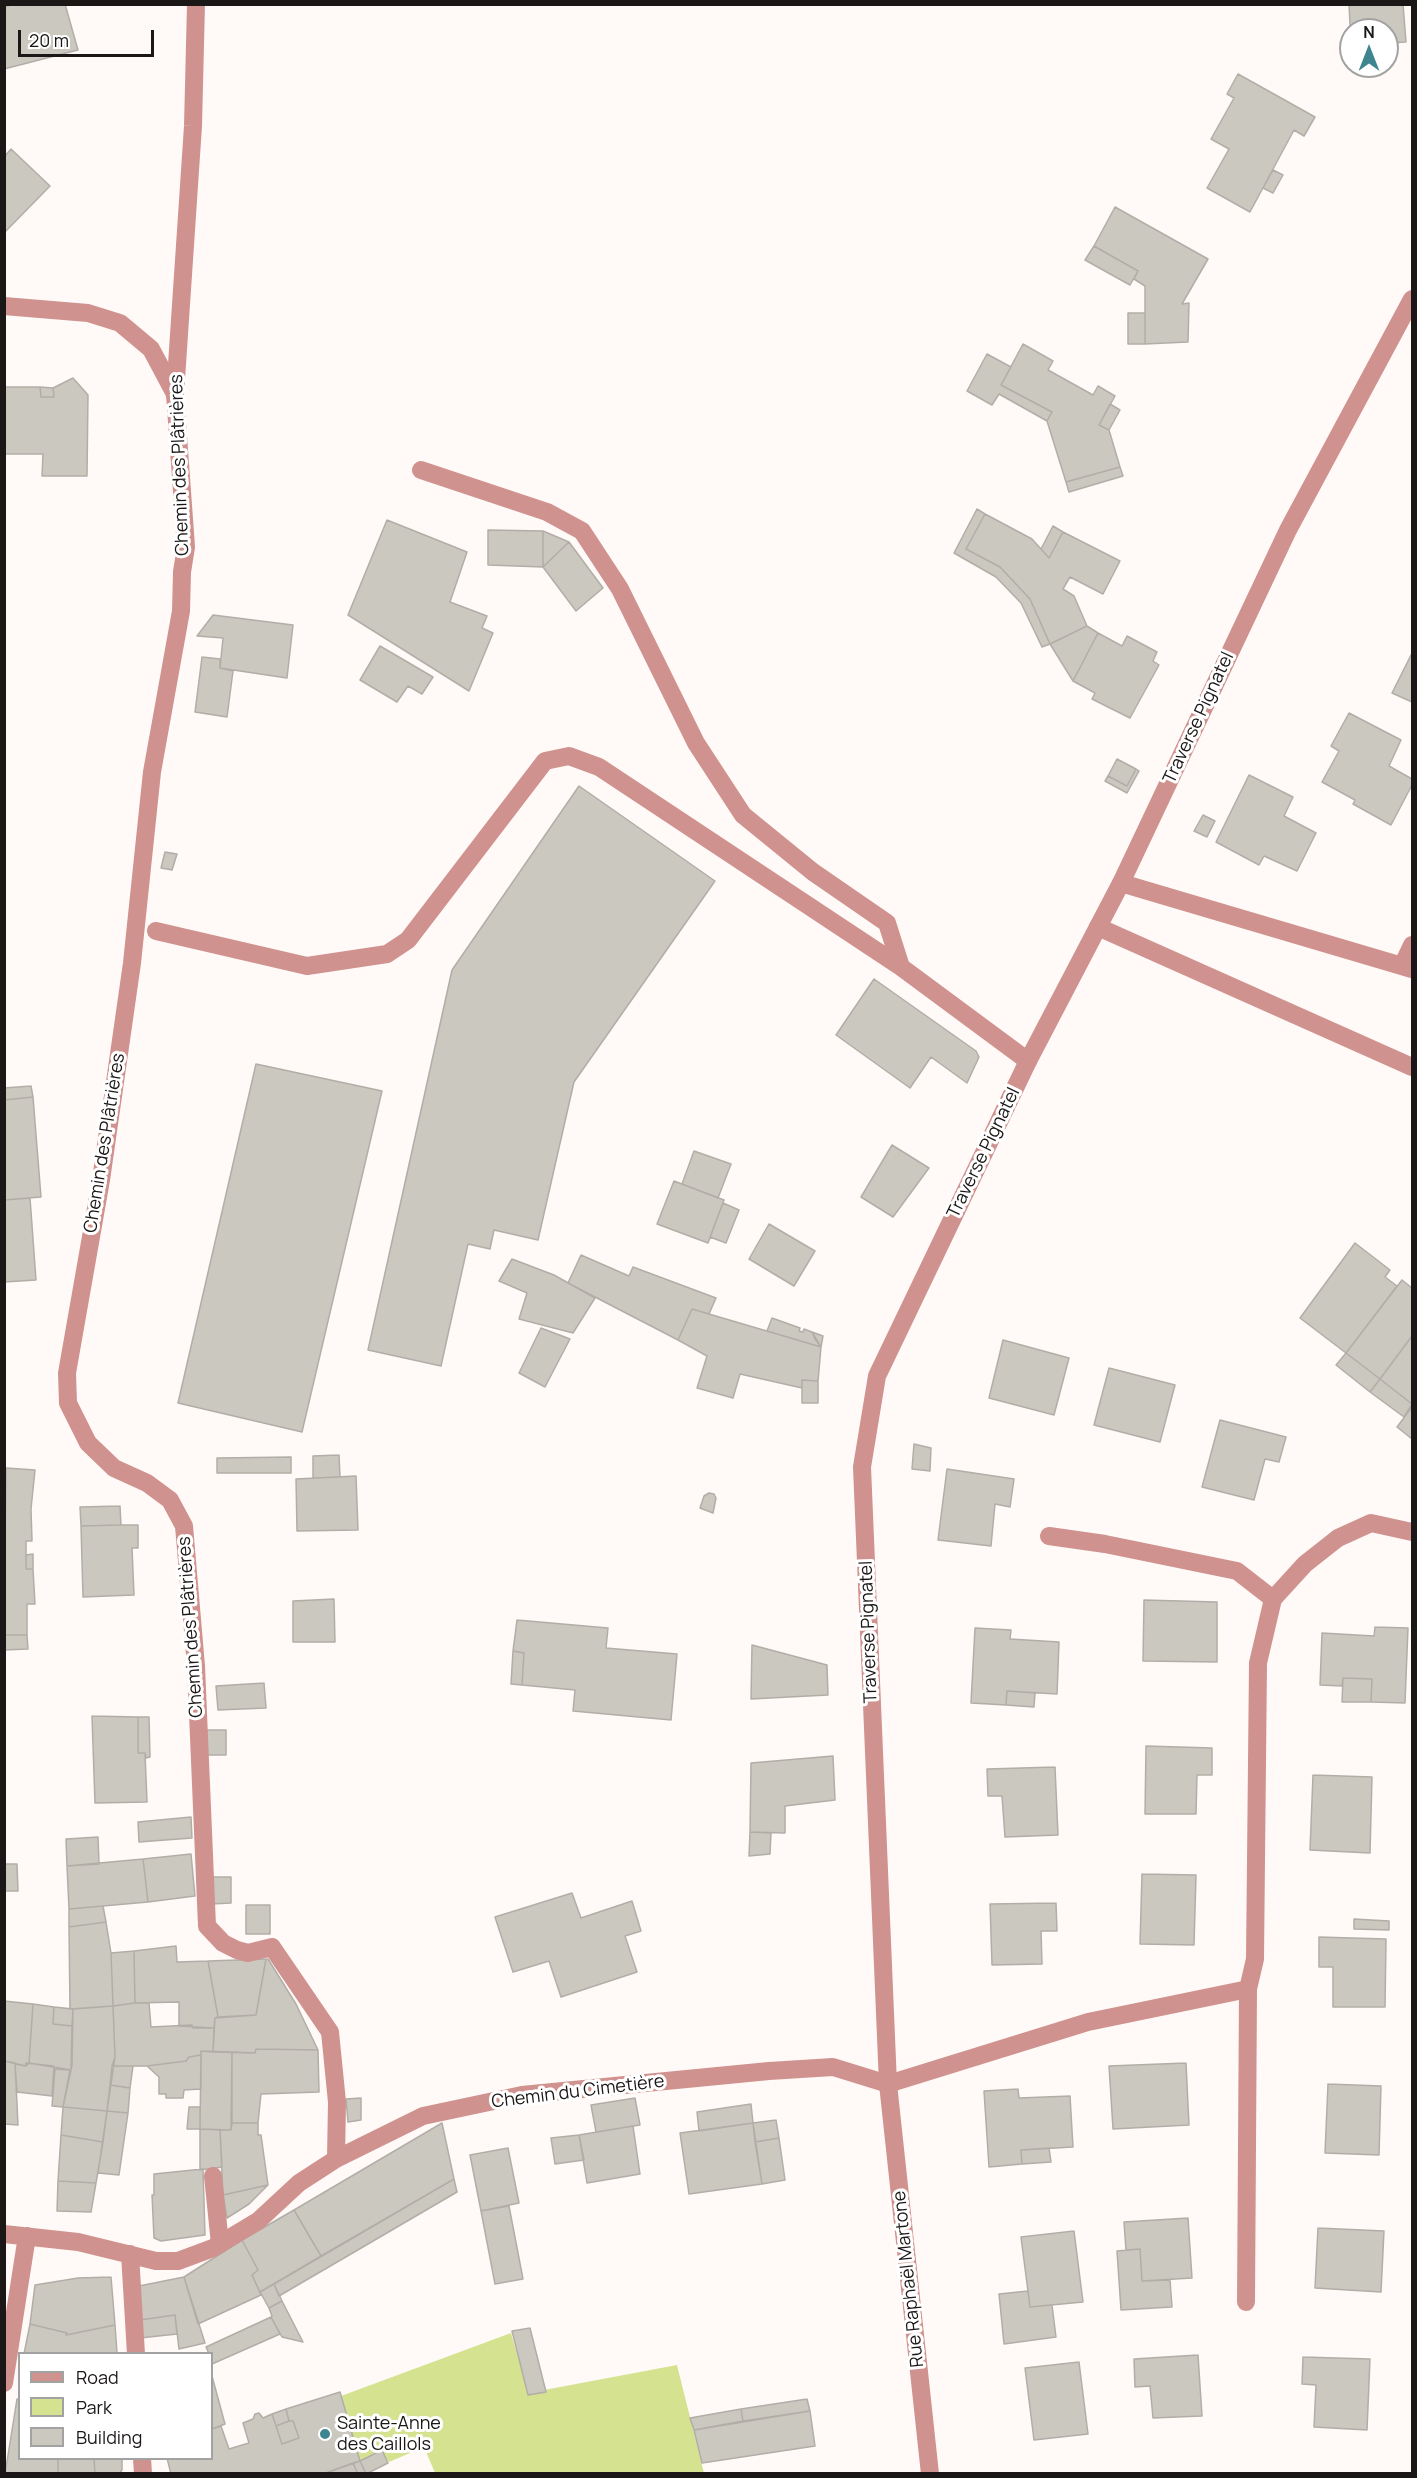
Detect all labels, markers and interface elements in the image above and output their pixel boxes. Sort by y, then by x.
scale bar [21,18,158,56]
north arrow [1339,18,1399,78]
text: N [1363,21,1375,43]
text: 20 m [29,28,69,52]
street label: Chemin des Plâtrières [166,374,194,556]
street label: Traverse Pignatel [1159,649,1239,787]
street label: Chemin des Plâtrières [80,1052,130,1234]
street label: Traverse Pignatel [943,1084,1025,1222]
street label: Chemin des Plâtrières [174,1536,208,1718]
street label: Traverse Pignatel [856,1560,882,1704]
street label: Chemin du Cimetière [490,2071,666,2113]
street label: Rue Raphaël Martone [889,2190,929,2368]
legend [18,2352,213,2460]
text: Road [76,2365,119,2389]
text: Park [76,2395,112,2419]
place label: Sainte-Anne des Caillols [337,2413,441,2456]
text: Building [76,2425,142,2449]
marker: Sainte-Anne des Caillols [318,2427,332,2441]

